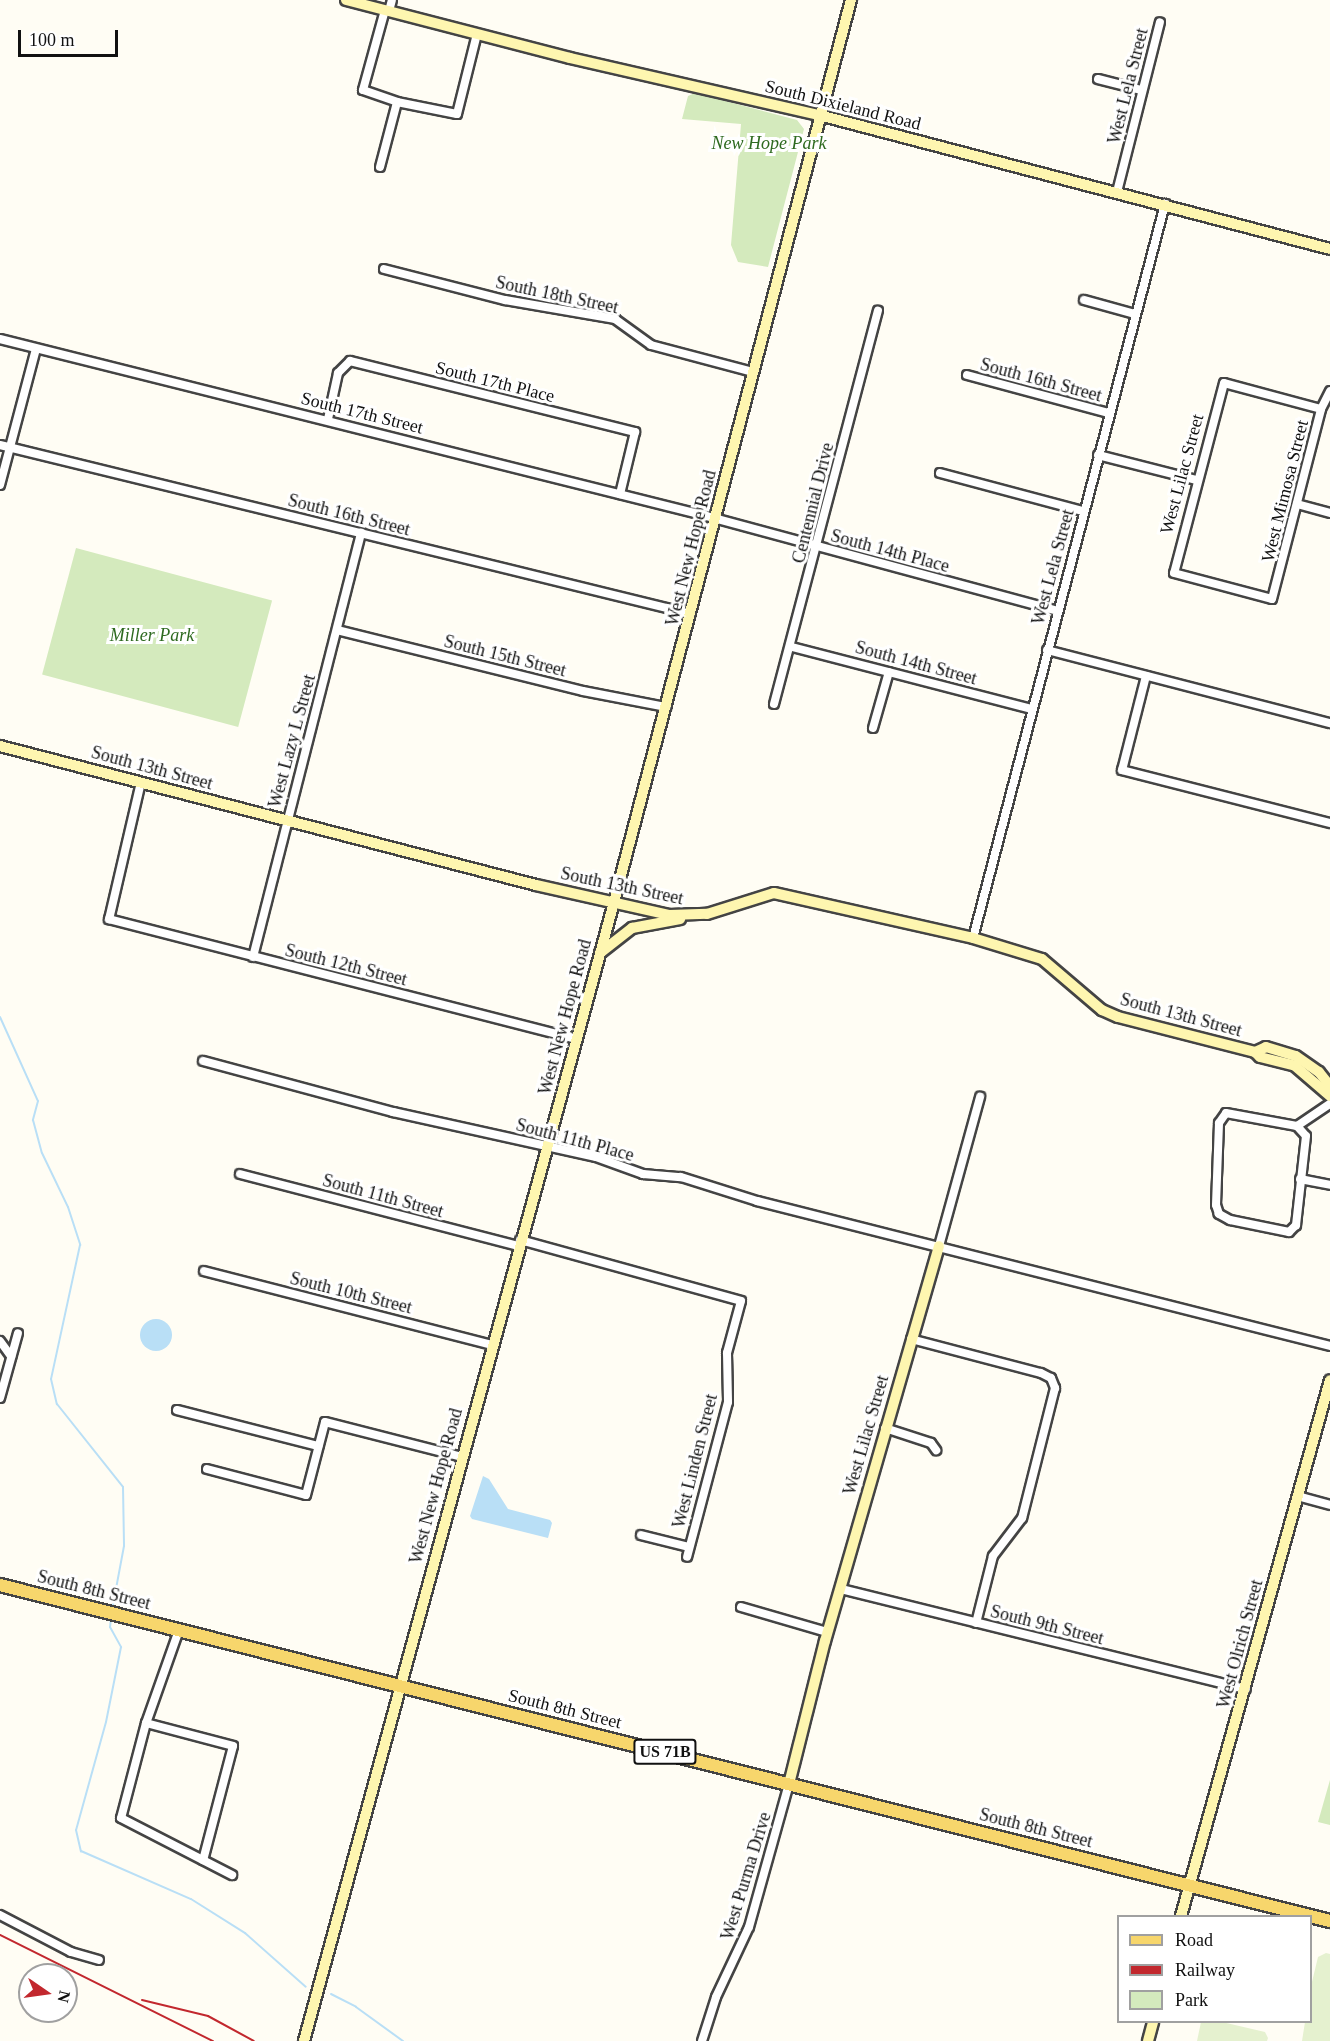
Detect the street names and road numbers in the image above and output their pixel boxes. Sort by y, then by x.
street label: West Lela Street [1103,26,1153,146]
street label: South Dixieland Road [763,75,923,135]
street label: South 18th Street [494,271,620,319]
street label: South 16th Street [978,353,1104,407]
street label: South 17th Place [433,357,557,407]
street label: South 17th Street [299,387,425,439]
street label: West Lilac Street [1156,412,1208,536]
street label: West Mimosa Street [1257,418,1313,564]
street label: Centennial Drive [788,440,838,566]
street label: West New Hope Road [661,468,721,628]
street label: South 16th Street [286,489,412,541]
street label: West Lela Street [1027,507,1079,627]
street label: South 14th Place [828,525,952,577]
street label: South 15th Street [442,630,568,682]
street label: South 14th Street [853,636,979,690]
street label: West Lazy L Street [264,672,320,810]
street label: South 13th Street [89,741,215,795]
street label: South 13th Street [559,862,685,910]
street label: West New Hope Road [534,937,596,1097]
street label: South 12th Street [283,939,409,991]
street label: South 13th Street [1118,988,1244,1042]
street label: South 11th Place [514,1114,636,1166]
street label: South 11th Street [320,1169,446,1223]
street label: South 10th Street [288,1267,414,1319]
street label: West Lilac Street [839,1373,893,1497]
street label: West Linden Street [668,1392,722,1530]
street label: West New Hope Road [405,1406,467,1566]
street label: South 8th Street [35,1565,153,1615]
street label: West Olrich Street [1212,1577,1268,1711]
street label: South 9th Street [988,1600,1106,1650]
street label: South 8th Street [506,1684,624,1734]
road number: US 71B [632,1739,698,1765]
street label: South 8th Street [977,1803,1095,1853]
street label: West Purma Drive [716,1809,776,1943]

